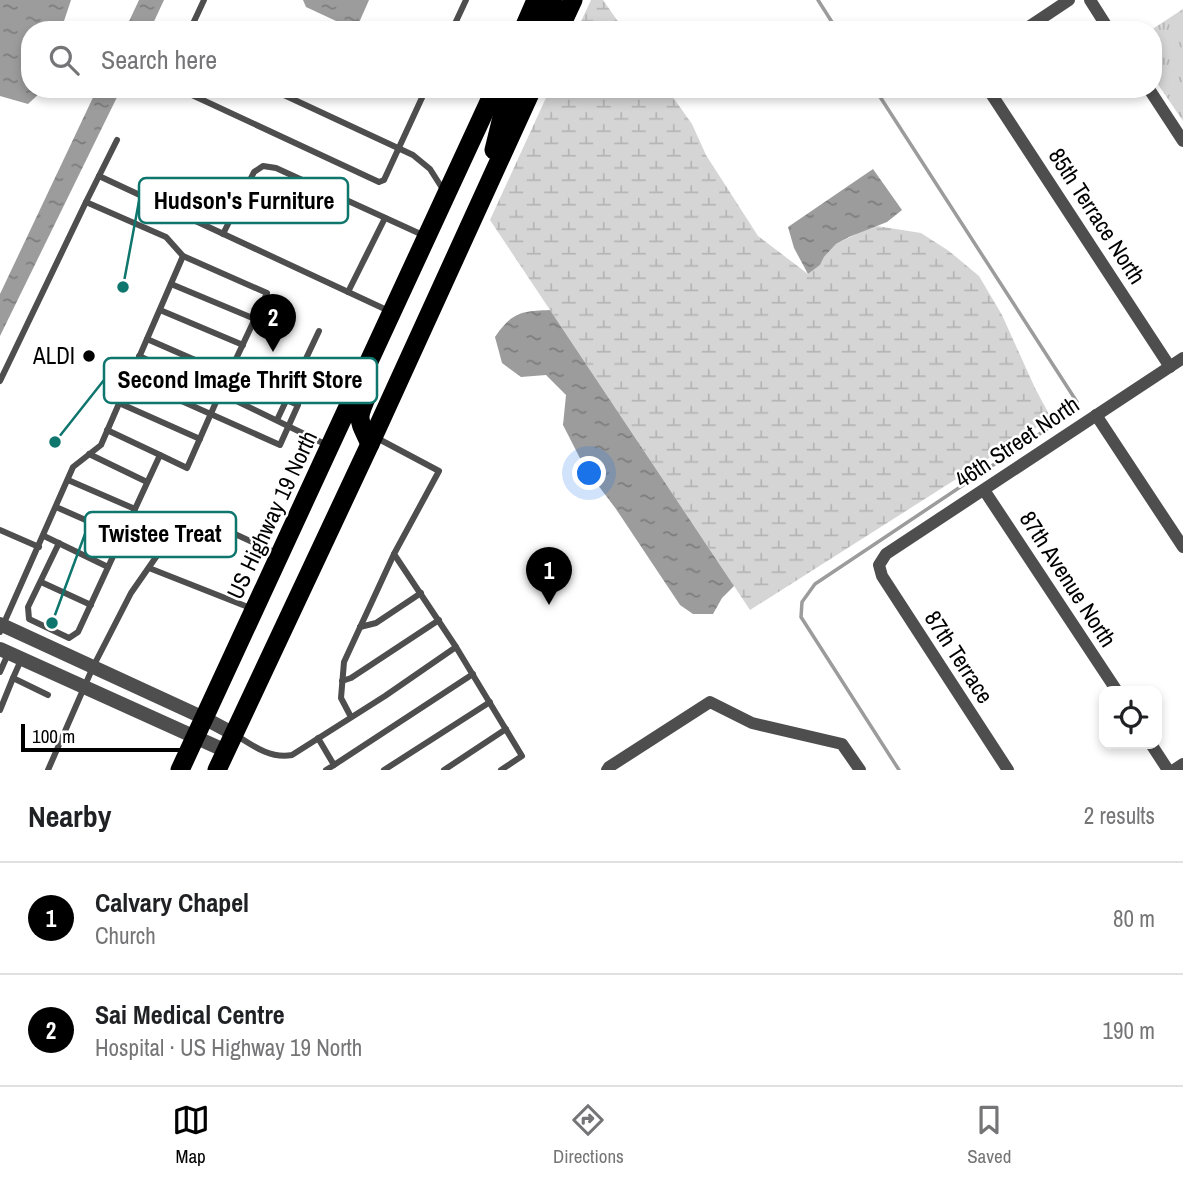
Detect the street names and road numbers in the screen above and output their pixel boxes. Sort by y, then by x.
street label: 85th Terrace North [1042,142,1153,290]
street label: 46th Street North [949,389,1085,495]
street label: US Highway 19 North [219,426,324,604]
street label: 87th Avenue North [1013,505,1124,653]
street label: 87th Terrace [918,604,1001,709]

